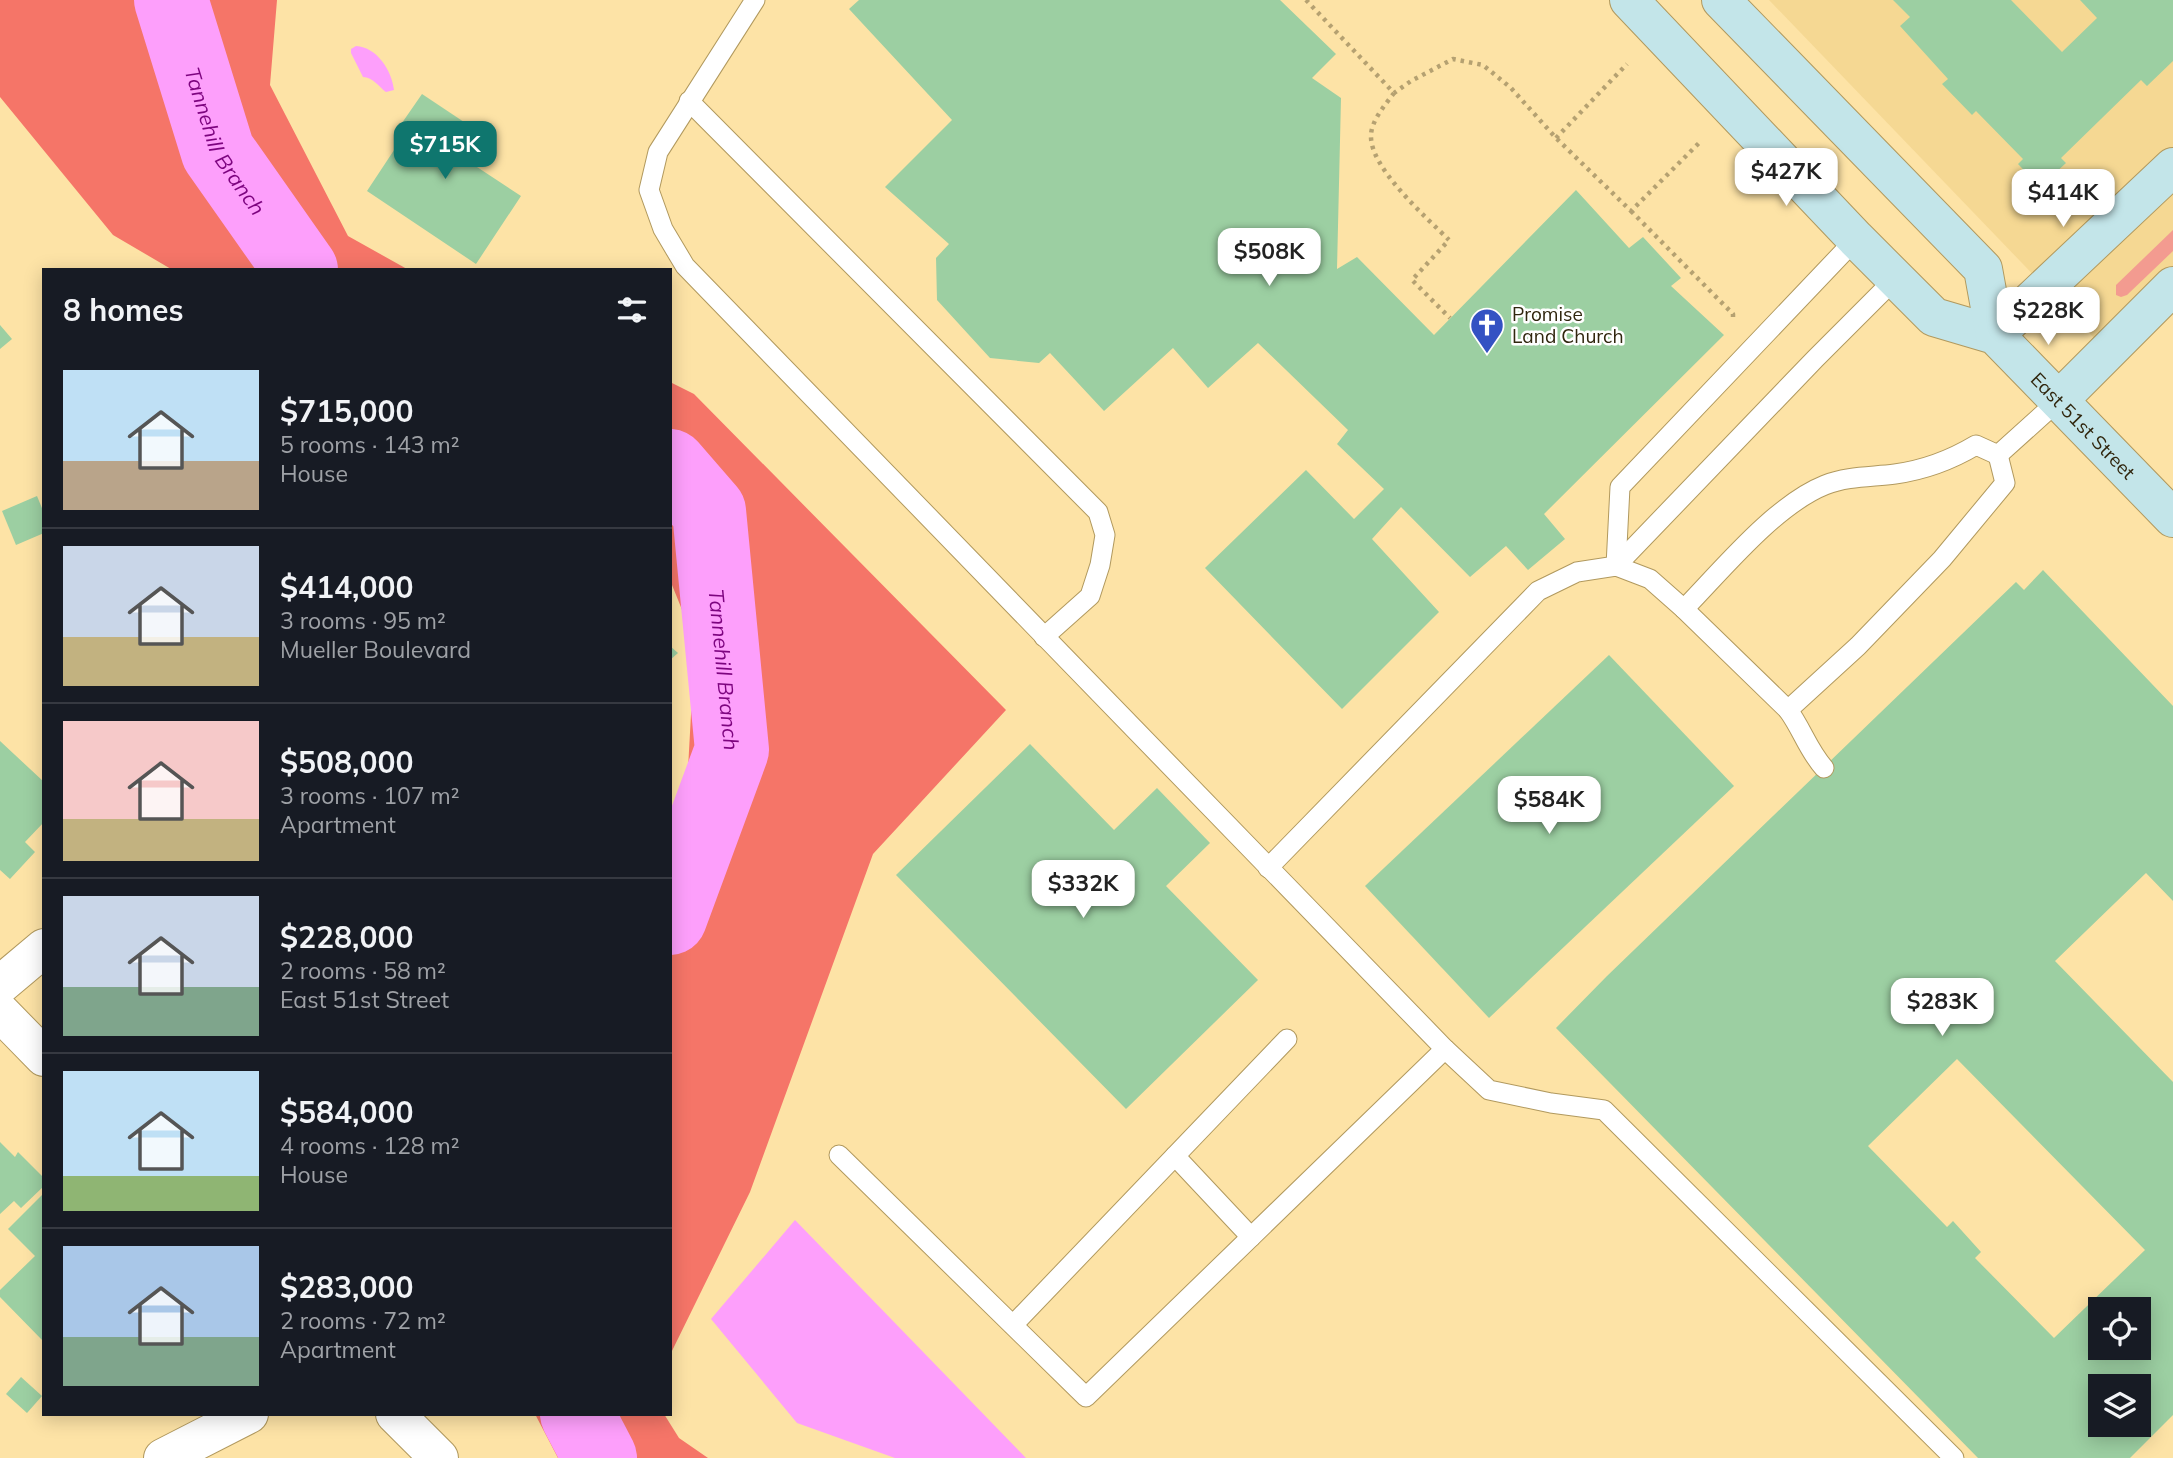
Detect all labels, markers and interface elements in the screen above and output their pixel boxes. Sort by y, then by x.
water label: Tannehill Branch [180,64,271,220]
pin: $715K [396,122,494,181]
text: $715K [410,129,480,158]
pin: $427K [1737,148,1835,208]
text: $427K [1751,156,1821,185]
pin: $414K [2014,170,2112,229]
text: $414K [2028,177,2098,206]
pin: $508K [1220,229,1318,288]
text: $508K [1234,236,1304,265]
pin: $228K [1999,288,2097,347]
text: 8 homes [63,291,184,329]
icon: filters [613,291,651,329]
text: $228K [2013,295,2083,324]
place label: Promise Land Church [1512,302,1624,348]
church icon: Promise Land Church [1468,306,1506,355]
street label: East 51st Street [2026,367,2141,484]
text: $715,000 [280,392,413,430]
icon: home [119,398,203,482]
text: 5 rooms · 143 m² [280,430,460,459]
text: House [280,459,348,488]
text: $414,000 [280,568,413,606]
icon: home [119,574,203,658]
water label: Tannehill Branch [704,588,745,752]
text: 3 rooms · 95 m² [280,606,446,635]
text: Mueller Boulevard [280,635,471,664]
text: $508,000 [280,743,413,781]
icon: home [119,749,203,833]
pin: $584K [1500,776,1598,836]
text: 3 rooms · 107 m² [280,781,460,810]
text: $584K [1514,784,1584,813]
text: Apartment [280,810,396,839]
pin: $332K [1034,860,1132,920]
text: $332K [1048,868,1118,897]
text: $228,000 [280,918,413,956]
icon: home [119,924,203,1008]
text: 2 rooms · 58 m² [280,956,446,985]
pin: $283K [1893,978,1991,1038]
text: East 51st Street [280,985,449,1014]
text: $283K [1907,986,1977,1015]
text: $584,000 [280,1093,413,1131]
icon: home [119,1099,203,1183]
text: 4 rooms · 128 m² [280,1131,460,1160]
text: House [280,1160,348,1189]
text: $283,000 [280,1268,413,1306]
icon: home [119,1274,203,1358]
map controls [2088,1297,2151,1437]
button: locate [2088,1297,2151,1360]
text: 2 rooms · 72 m² [280,1306,446,1335]
text: Apartment [280,1335,396,1364]
button: layers [2088,1374,2151,1437]

